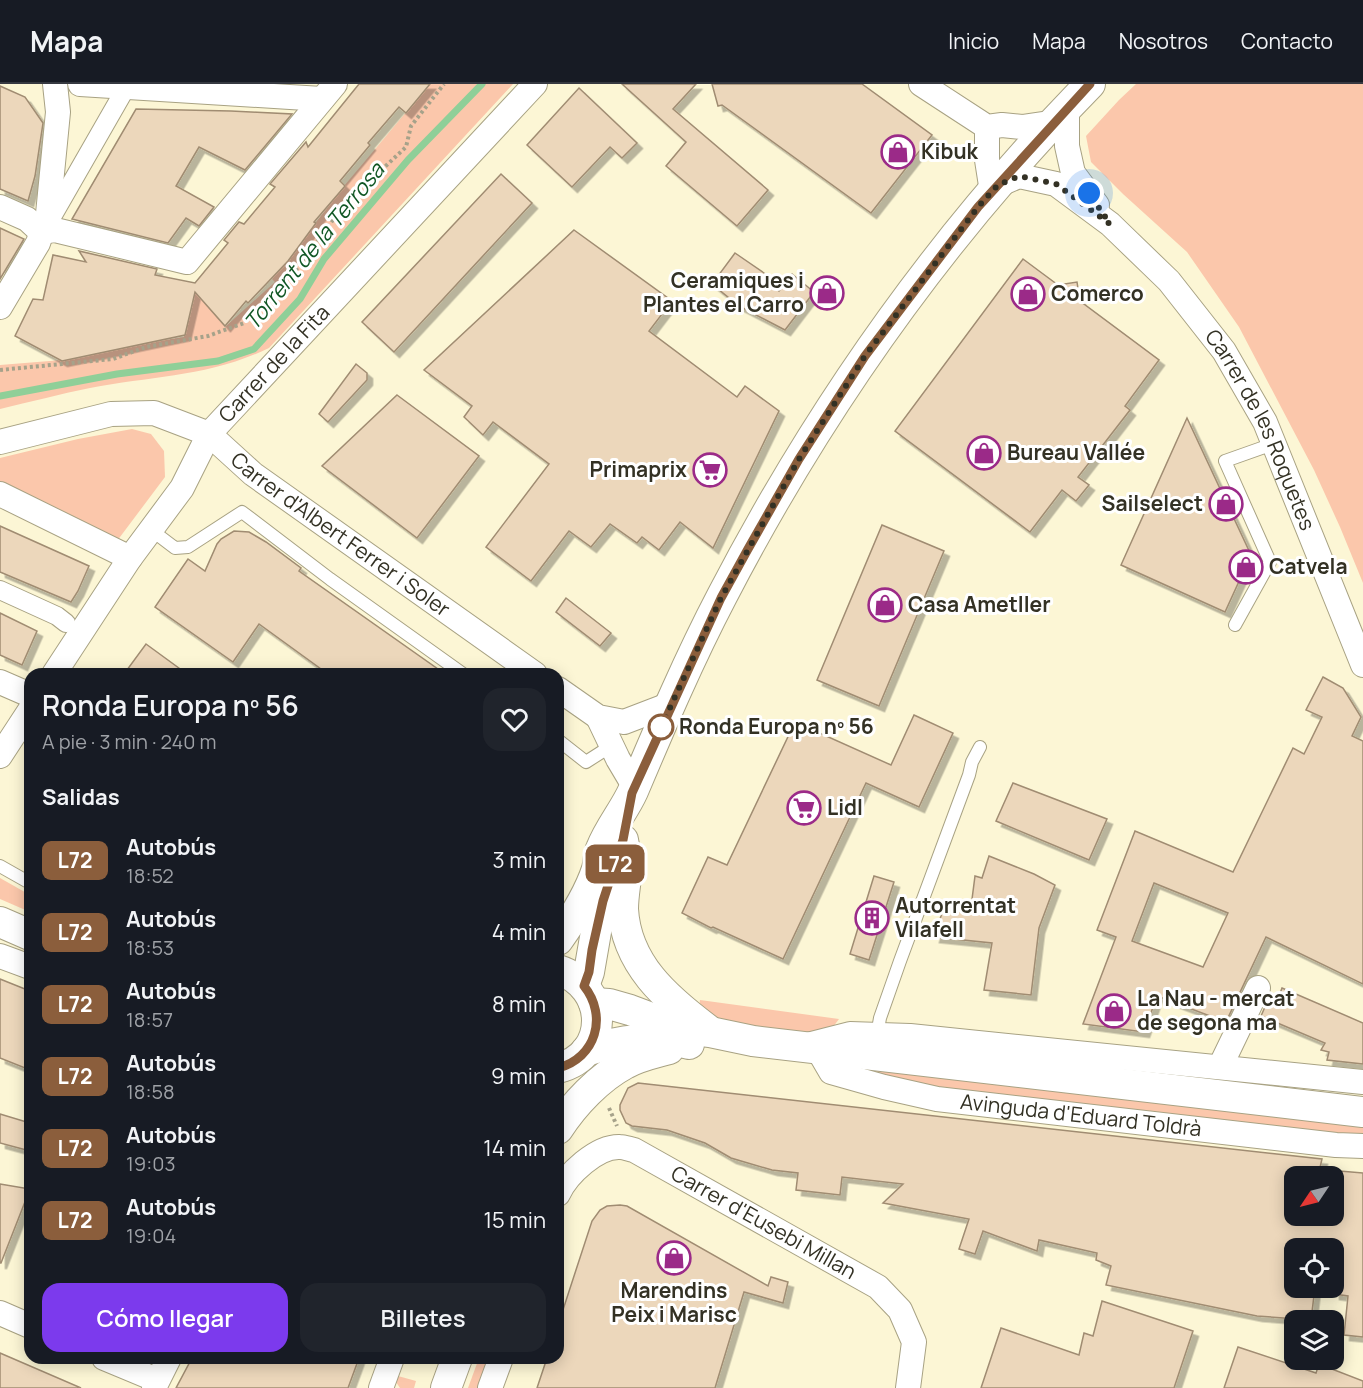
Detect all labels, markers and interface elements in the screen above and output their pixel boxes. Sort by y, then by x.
text: Mapa [30,22,103,60]
text: Inicio [948,27,999,55]
text: Mapa [1032,27,1086,55]
text: Nosotros [1119,27,1208,55]
text: Contacto [1241,27,1333,55]
shop icon: Kibuk [880,134,916,170]
place label: Kibuk [921,137,979,165]
water label: Torrent de la Terrosa [237,155,392,336]
your location [1074,178,1104,208]
place label: Ceramiques i Plantes el Carro [643,266,804,318]
shop icon: Ceramiques i Plantes el Carro [809,275,845,311]
shop icon: Comerco [1010,276,1046,312]
place label: Comerco [1051,279,1144,307]
street label: Carrer de la Fita [212,298,335,428]
street label: Carrer de les Roquetes [1199,323,1322,534]
shop icon: Bureau Vallée [966,435,1002,471]
place label: Bureau Vallée [1007,438,1145,466]
street label: Carrer d'Albert Ferrer i Soler [225,445,456,623]
supermarket icon: Primaprix [692,452,728,488]
place label: Primaprix [590,455,687,483]
shop icon: Sailselect [1208,486,1244,522]
place label: Sailselect [1102,489,1203,517]
shop icon: Catvela [1228,549,1264,585]
place label: Catvela [1269,552,1348,580]
shop icon: Casa Ametller [867,587,903,623]
place label: Casa Ametller [908,590,1051,618]
text: Ronda Europa nº 56 [42,686,299,724]
button: heart [483,688,546,751]
place label: Ronda Europa nº 56 [679,712,874,740]
marker: Ronda Europa nº 56 [648,714,674,740]
text: A pie · 3 min · 240 m [42,728,216,755]
text: Salidas [42,782,120,812]
supermarket icon: Lidl [786,790,822,826]
place label: Lidl [827,793,863,821]
text: Autobús [126,832,216,862]
line badge: L72 [580,844,650,884]
text: 3 min [493,845,546,875]
text: L72 [58,846,92,874]
text: L72 [598,850,632,878]
text: 18:52 [126,862,174,889]
place label: Autorrentat Vilafell [895,891,1016,943]
building icon: Autorrentat Vilafell [854,900,890,936]
text: Autobús [126,904,216,934]
text: 4 min [492,917,546,947]
text: L72 [58,918,92,946]
text: 18:53 [126,934,174,961]
text: Autobús [126,976,216,1006]
place label: La Nau - mercat de segona ma [1137,984,1295,1036]
text: 8 min [492,989,546,1019]
text: L72 [58,990,92,1018]
shop icon: La Nau - mercat de segona ma [1096,993,1132,1029]
text: 18:57 [126,1006,173,1033]
text: Autobús [126,1048,216,1078]
text: 9 min [491,1061,546,1091]
text: L72 [58,1062,92,1090]
text: 18:58 [126,1078,175,1105]
street label: Avinguda d'Eduard Toldrà [959,1087,1203,1142]
text: Autobús [126,1120,216,1150]
text: 14 min [483,1133,546,1163]
text: L72 [58,1134,92,1162]
text: 19:03 [126,1150,175,1177]
street label: Carrer d'Eusebi Millan [666,1159,862,1285]
north arrow [1284,1166,1344,1226]
map controls [1284,1166,1344,1370]
text: Autobús [126,1192,216,1222]
text: 15 min [483,1205,546,1235]
text: L72 [58,1206,92,1234]
text: 19:04 [126,1222,176,1249]
button: locate [1284,1238,1344,1298]
shop icon: Marendins Peix i Marisc [656,1240,692,1276]
place label: Marendins Peix i Marisc [611,1276,737,1328]
button: Cómo llegar [42,1283,288,1352]
button: Billetes [300,1283,546,1352]
button: layers [1284,1310,1344,1370]

